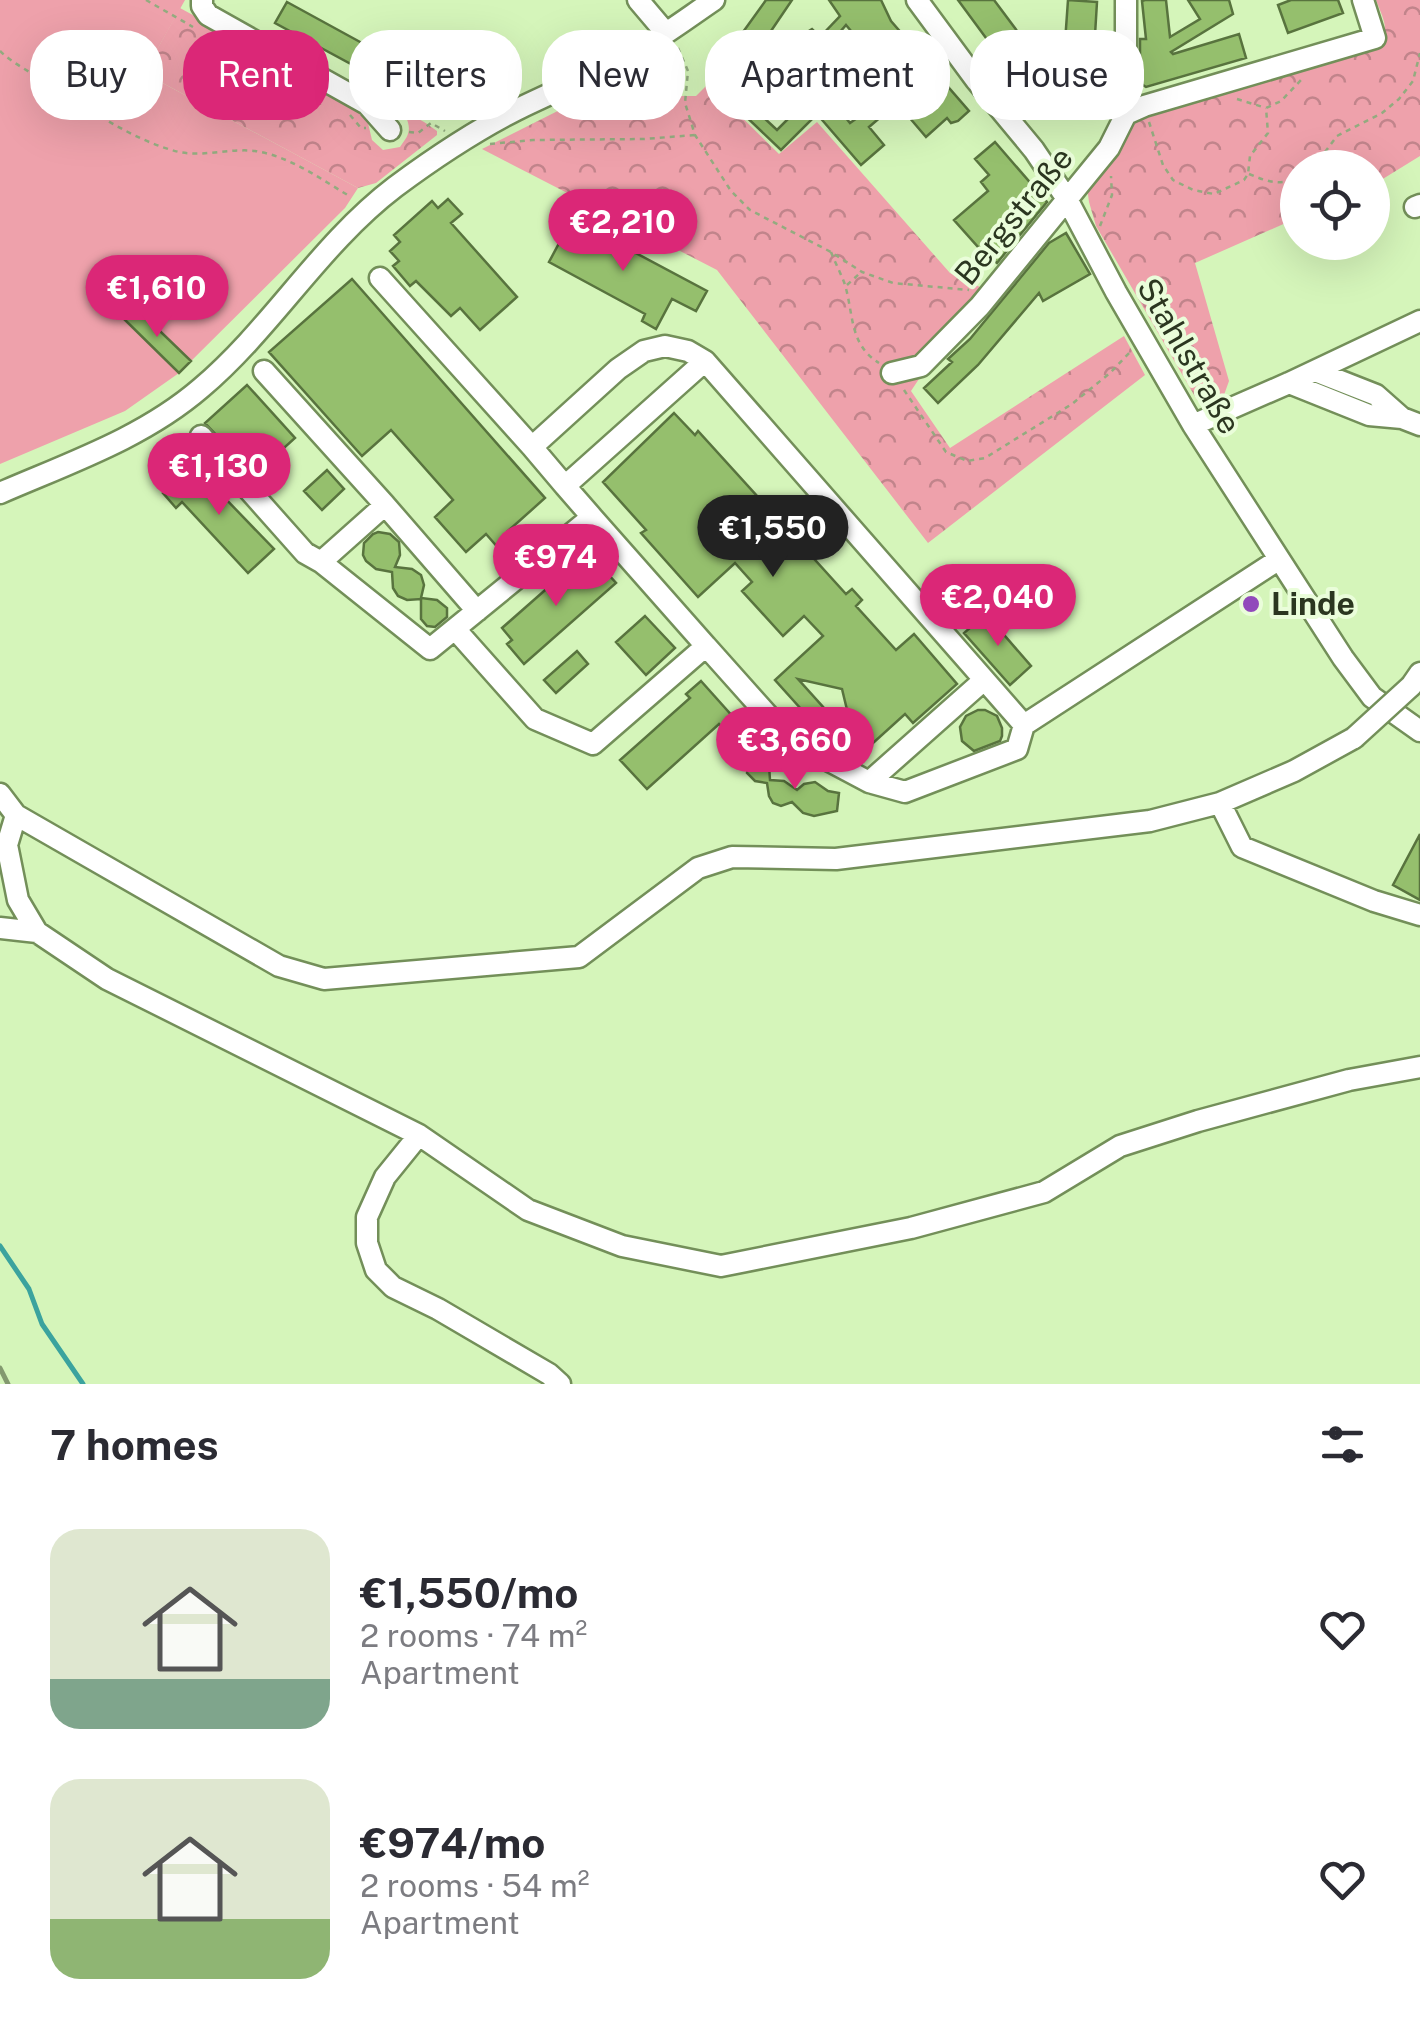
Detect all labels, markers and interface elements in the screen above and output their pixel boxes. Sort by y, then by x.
chip: Buy [30,30,163,120]
chip: Rent [183,30,329,120]
chip: Filters [349,30,522,120]
chip: New [542,30,685,120]
chip: Apartment [705,30,950,120]
chip: House [970,30,1144,120]
street label: Bergstraße [947,140,1080,292]
map controls [1280,150,1390,260]
button: locate [1280,150,1390,260]
pin: €2,210 [542,189,704,274]
text: €2,210 [570,203,676,240]
pin: €1,610 [76,255,238,340]
text: €1,610 [108,269,206,306]
street label: Stahlstraße [1130,271,1249,440]
pin: €1,130 [138,433,300,518]
text: €1,130 [170,447,268,484]
pin: €1,550 [692,495,854,580]
text: €1,550 [719,509,827,546]
pin: €974 [497,524,615,609]
text: €974 [515,538,597,575]
pin: €2,040 [917,564,1079,649]
text: €2,040 [942,578,1054,615]
place label: Linde [1271,585,1355,622]
marker: Linde [1240,593,1262,615]
pin: €3,660 [714,707,876,792]
text: €3,660 [738,721,852,758]
icon: filters [1315,1417,1370,1472]
text: 7 homes [50,1420,219,1469]
text: €1,550/mo [360,1568,579,1617]
icon: home [130,1569,250,1689]
icon: heart [1315,1602,1370,1657]
text: 2 rooms · 74 m² [360,1617,587,1654]
text: Apartment [360,1654,520,1691]
text: €974/mo [360,1818,545,1867]
icon: home [130,1819,250,1939]
icon: heart [1315,1852,1370,1907]
text: 2 rooms · 54 m² [360,1867,589,1904]
text: Apartment [360,1904,520,1941]

